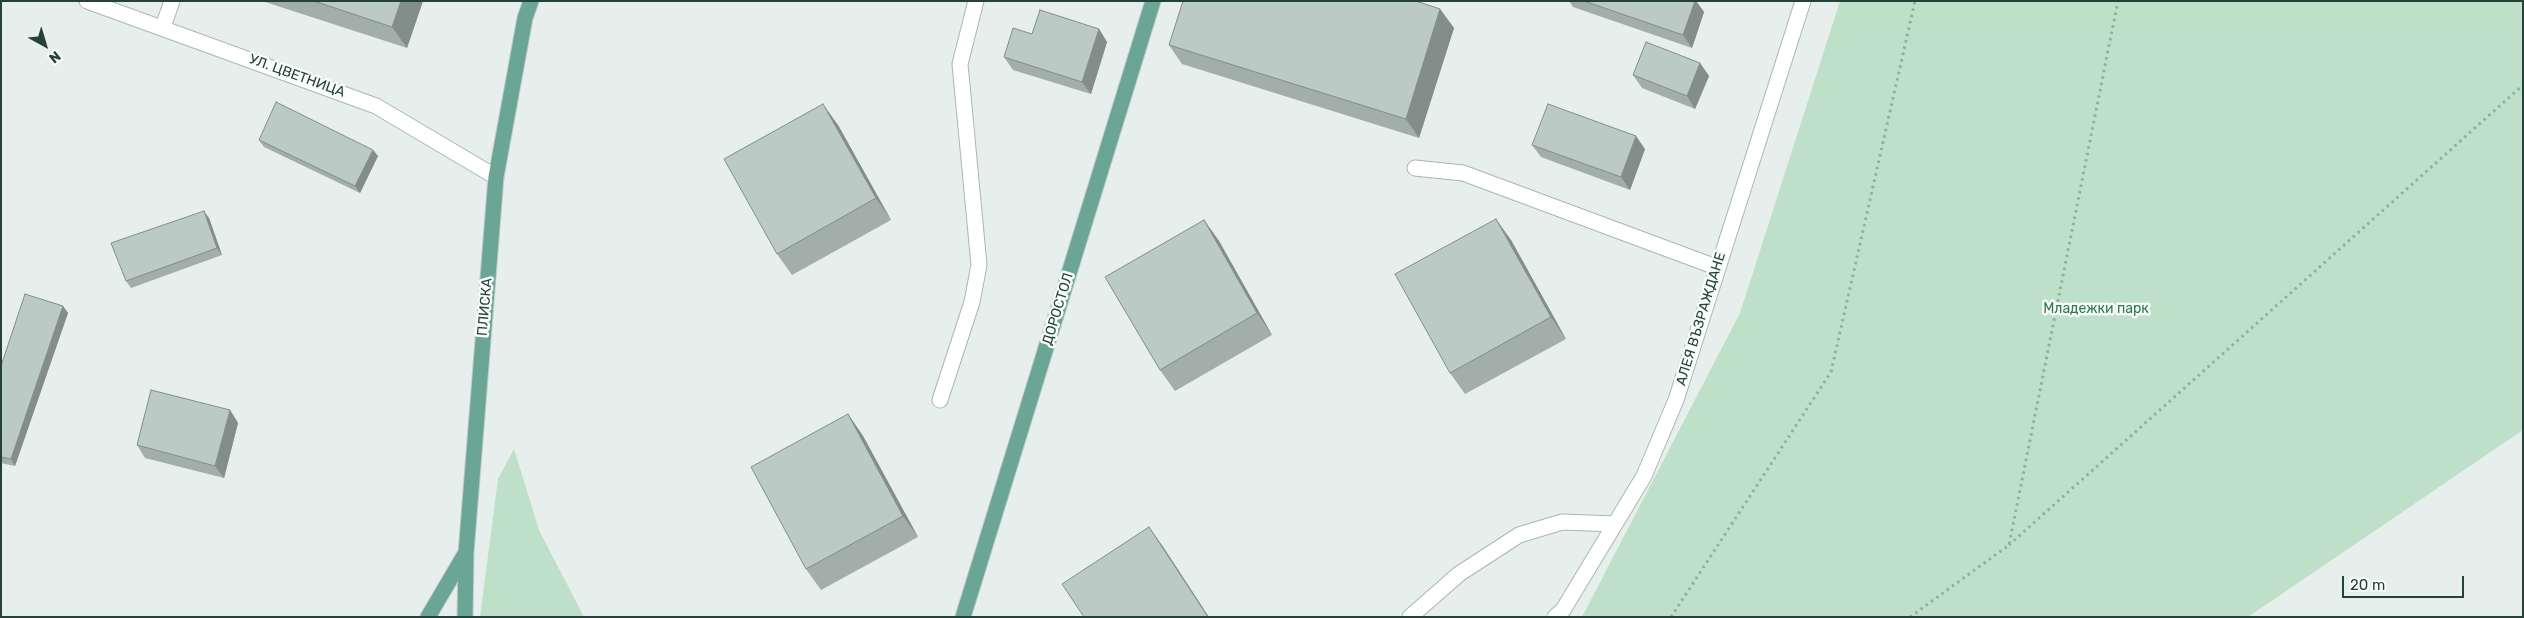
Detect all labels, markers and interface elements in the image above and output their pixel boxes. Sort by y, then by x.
north arrow [20,20,70,70]
text: N [45,47,64,67]
street label: УЛ. ЦВЕТНИЦА [247,51,347,101]
street label: АЛЕЯ ВЪЗРАЖДАНЕ [1673,250,1729,388]
street label: ДОРОСТОЛ [1039,271,1077,347]
street label: ПЛИСКА [474,277,496,337]
park label: Младежки парк [2043,301,2149,317]
scale bar [2344,566,2466,598]
text: 20 m [2350,576,2385,594]

